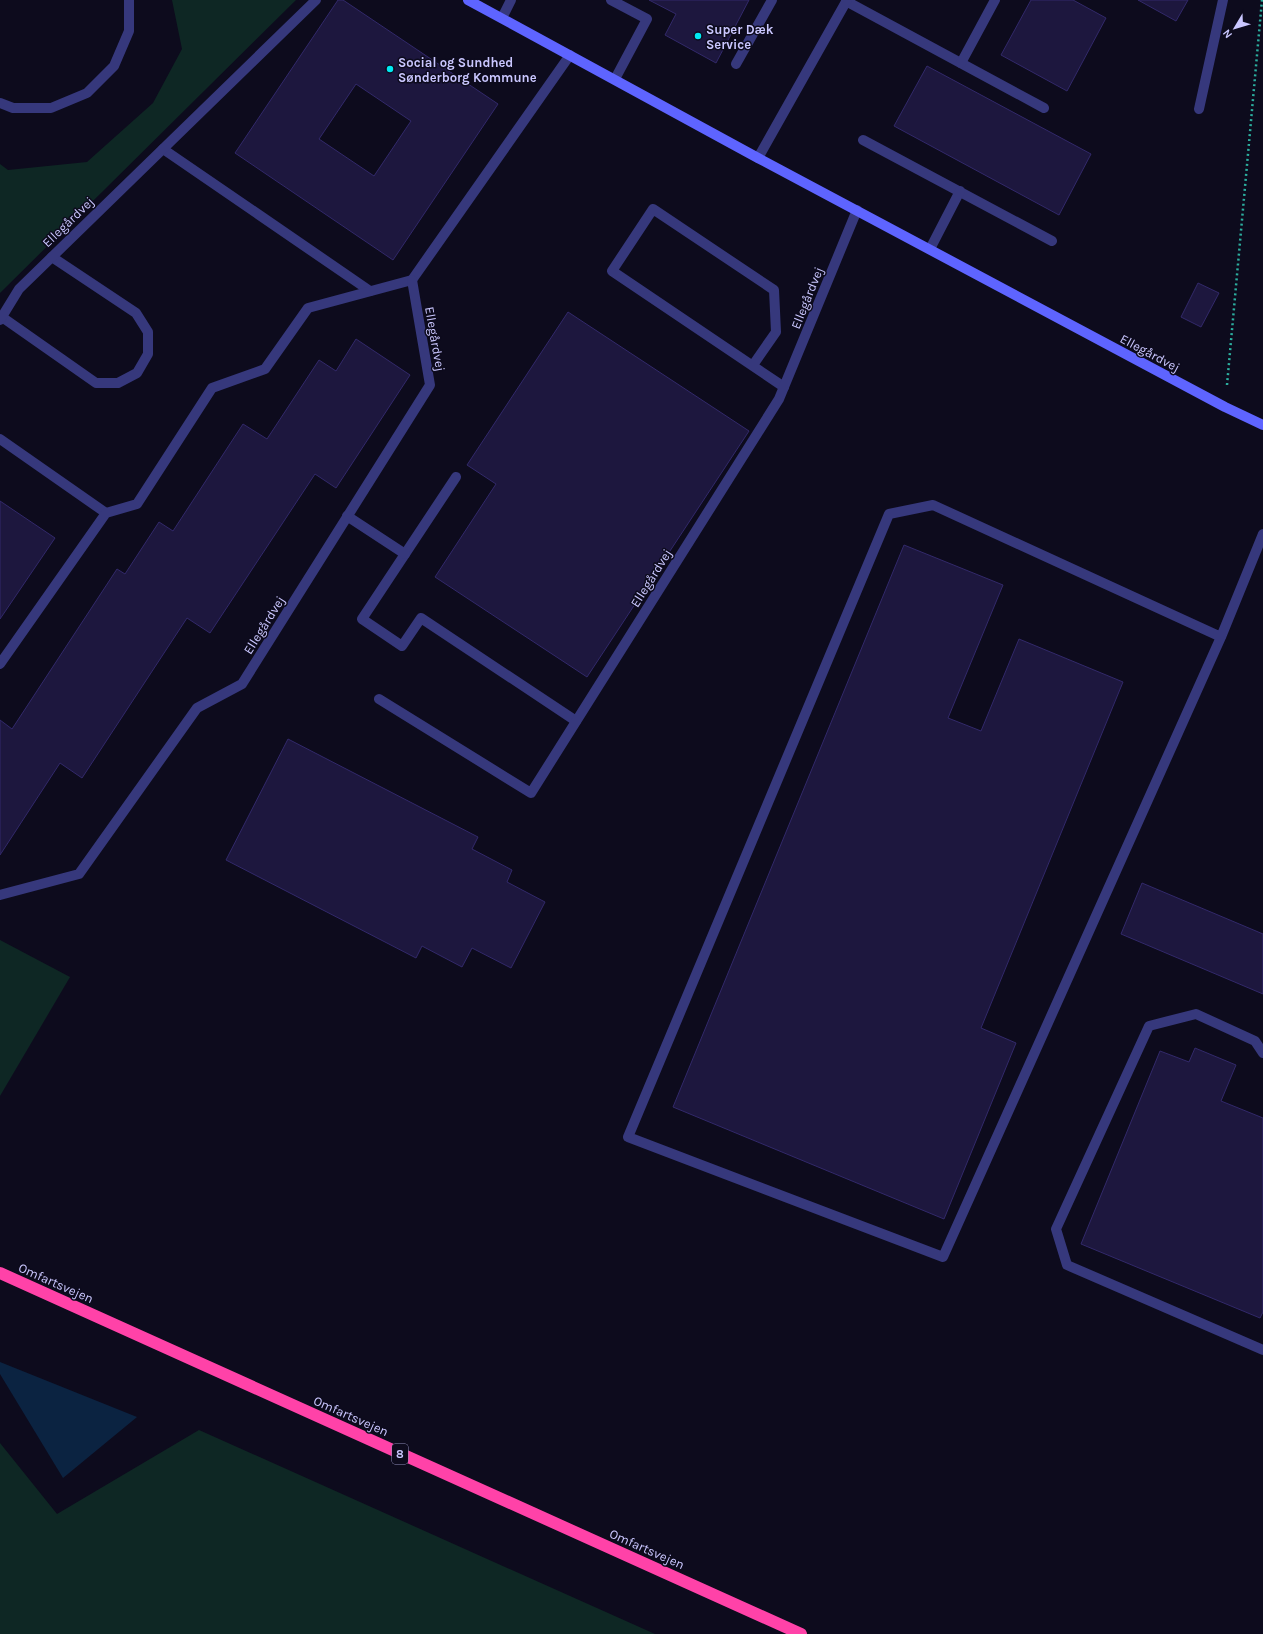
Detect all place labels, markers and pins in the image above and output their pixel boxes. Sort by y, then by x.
place label: Super Dæk Service [706,22,774,52]
marker: Super Dæk Service [693,31,703,41]
place label: Social og Sundhed Sønderborg Kommune [398,55,537,85]
marker: Social og Sundhed Sønderborg Kommune [385,64,395,74]

